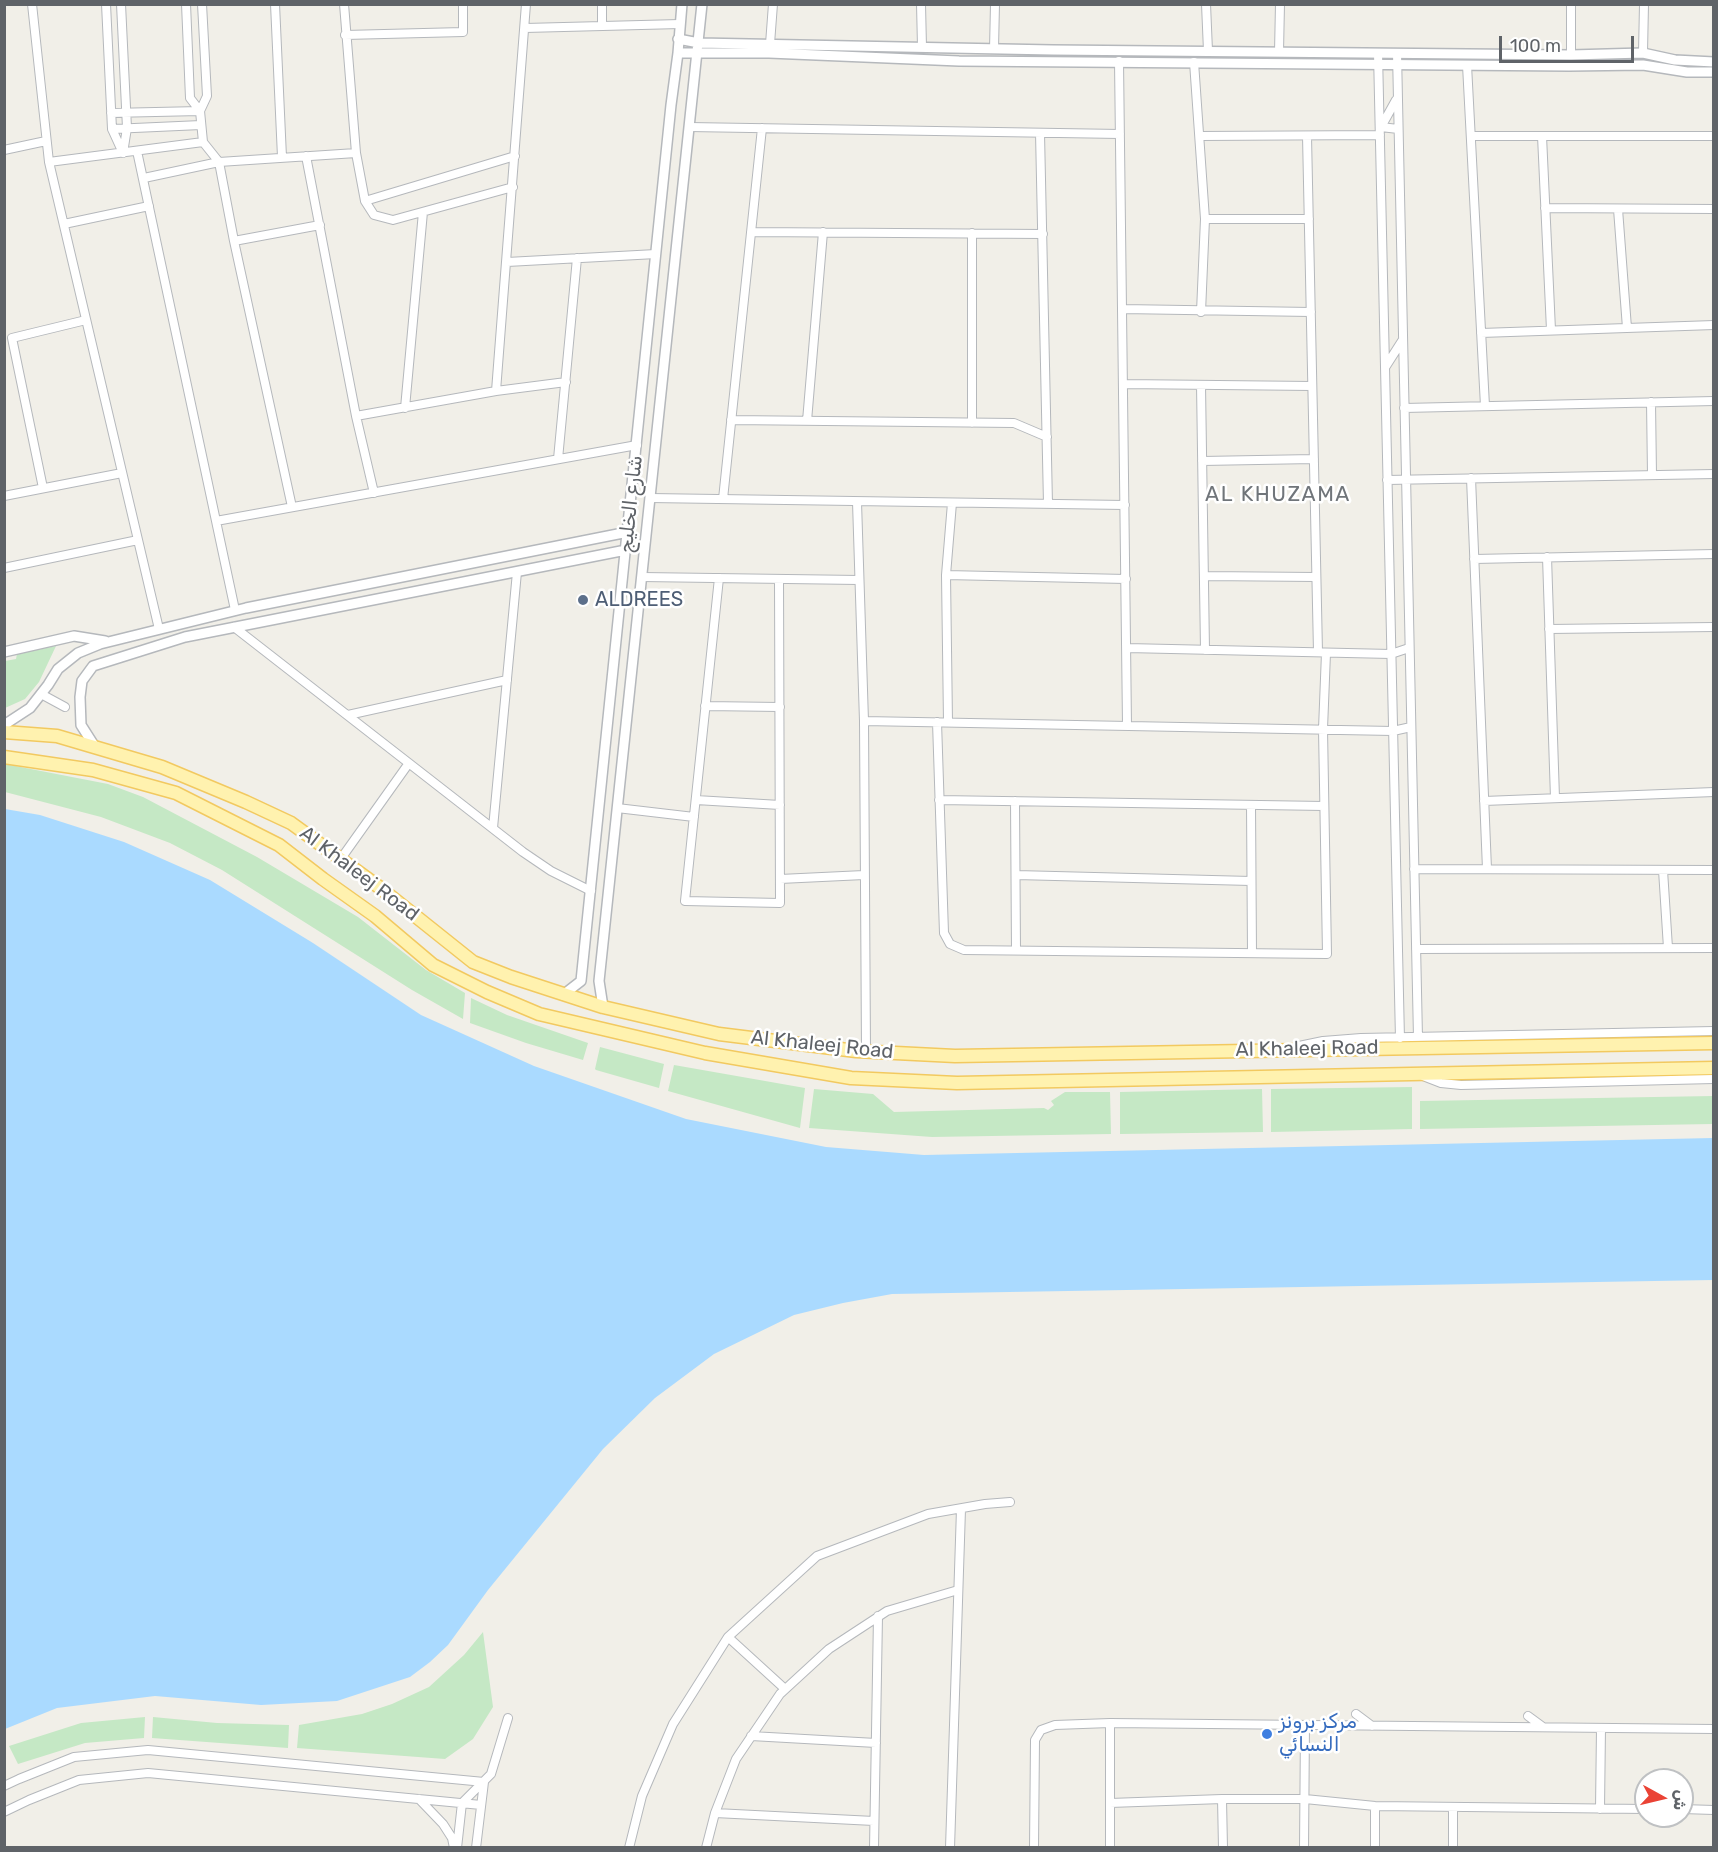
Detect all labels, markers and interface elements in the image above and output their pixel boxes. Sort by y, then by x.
scale bar [1502,24,1637,62]
text: 100 m [1510,35,1561,57]
street label: شارع الخليج [614,454,648,554]
district label: AL KHUZAMA [1205,482,1351,508]
place label: ALDREES [595,588,683,612]
marker: ALDREES [576,593,590,607]
street label: Al Khaleej Road [295,821,423,927]
street label: Al Khaleej Road [750,1026,894,1064]
street label: Al Khaleej Road [1235,1036,1379,1062]
place label: مركز برونز النسائي [1279,1710,1357,1757]
marker: مركز برونز النسائي [1260,1727,1274,1741]
north arrow [1634,1768,1694,1828]
text: ش [1670,1789,1691,1812]

